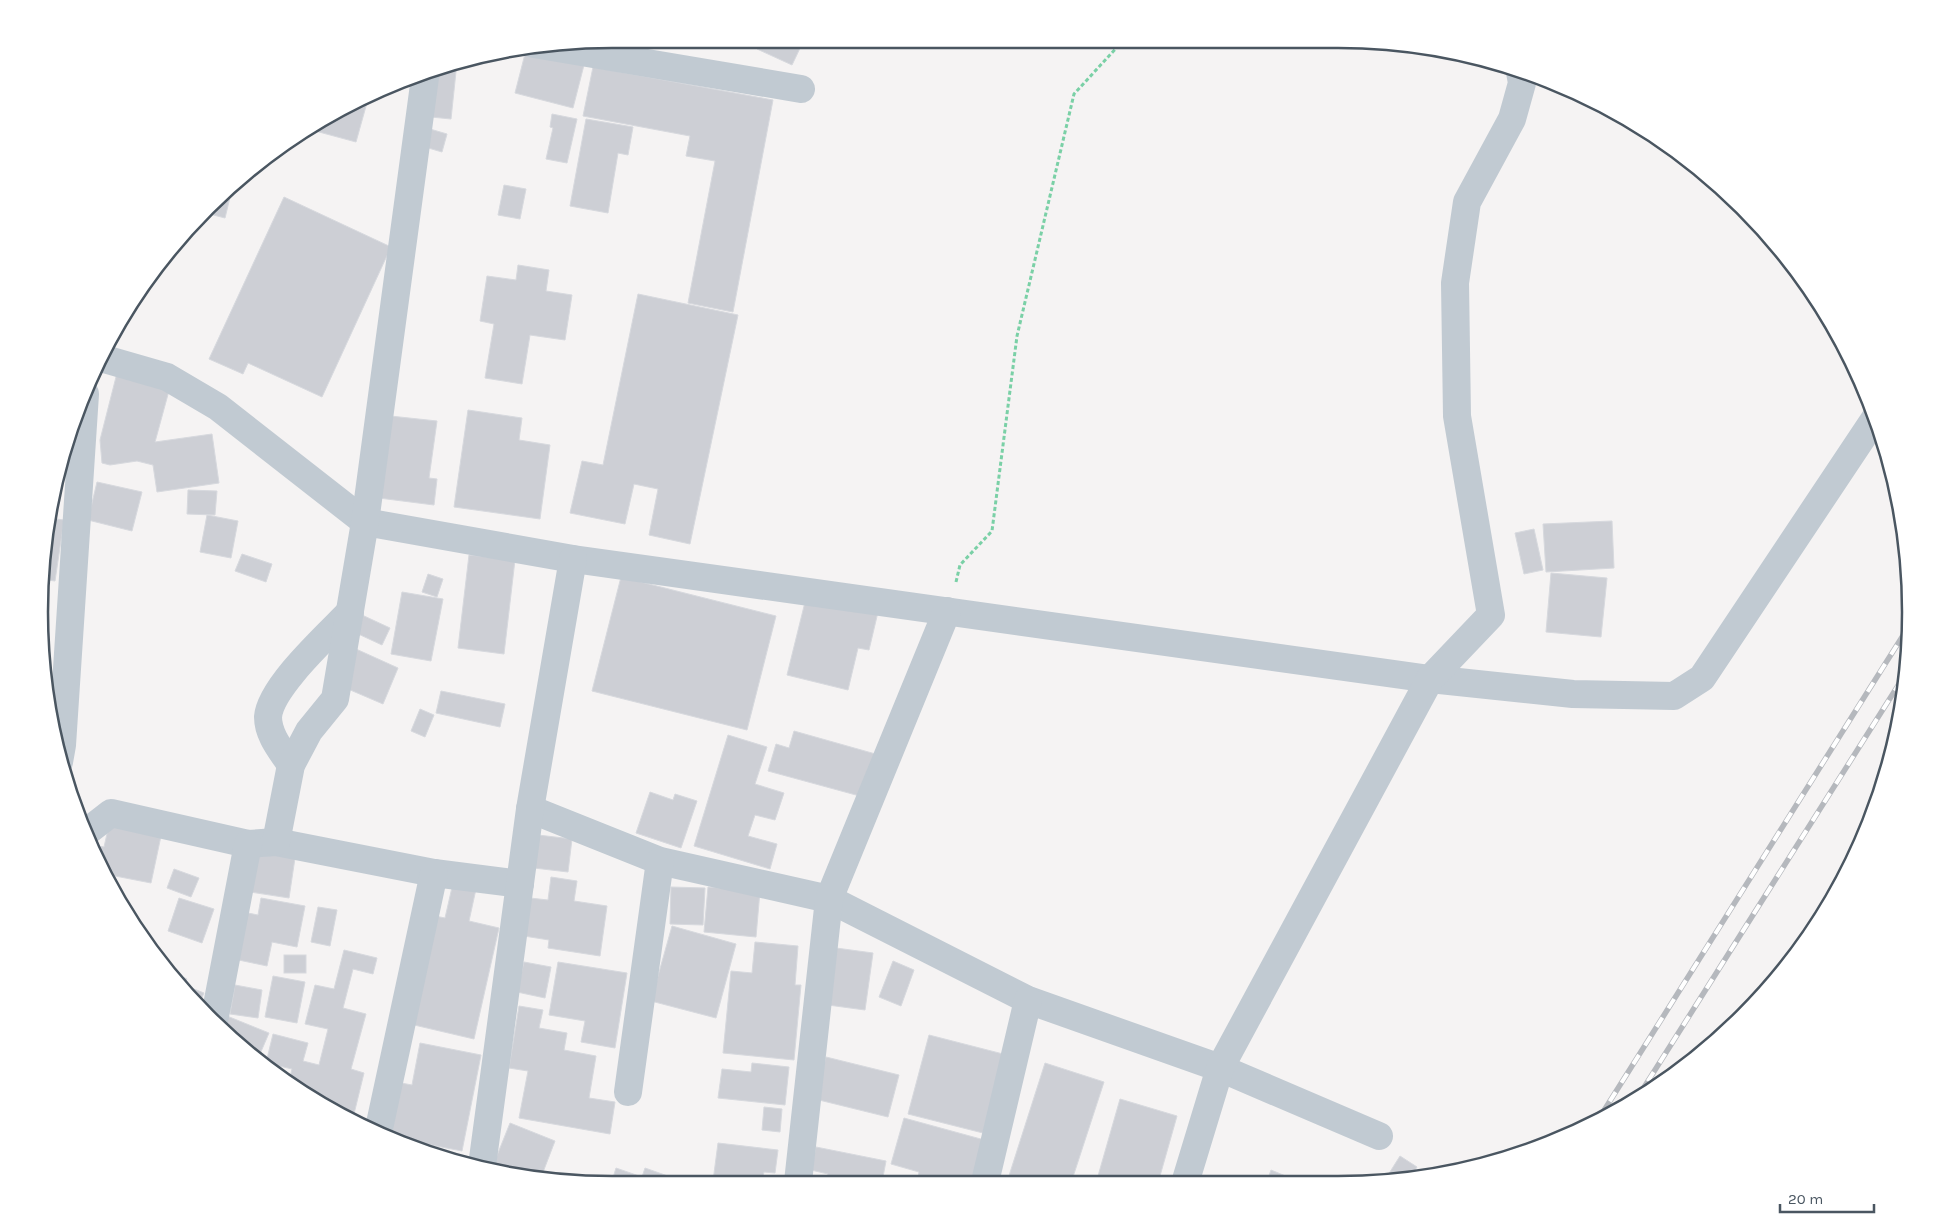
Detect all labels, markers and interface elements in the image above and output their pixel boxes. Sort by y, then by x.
scale bar [1780,1182,1874,1214]
text: 20 m [1788,1190,1823,1208]

